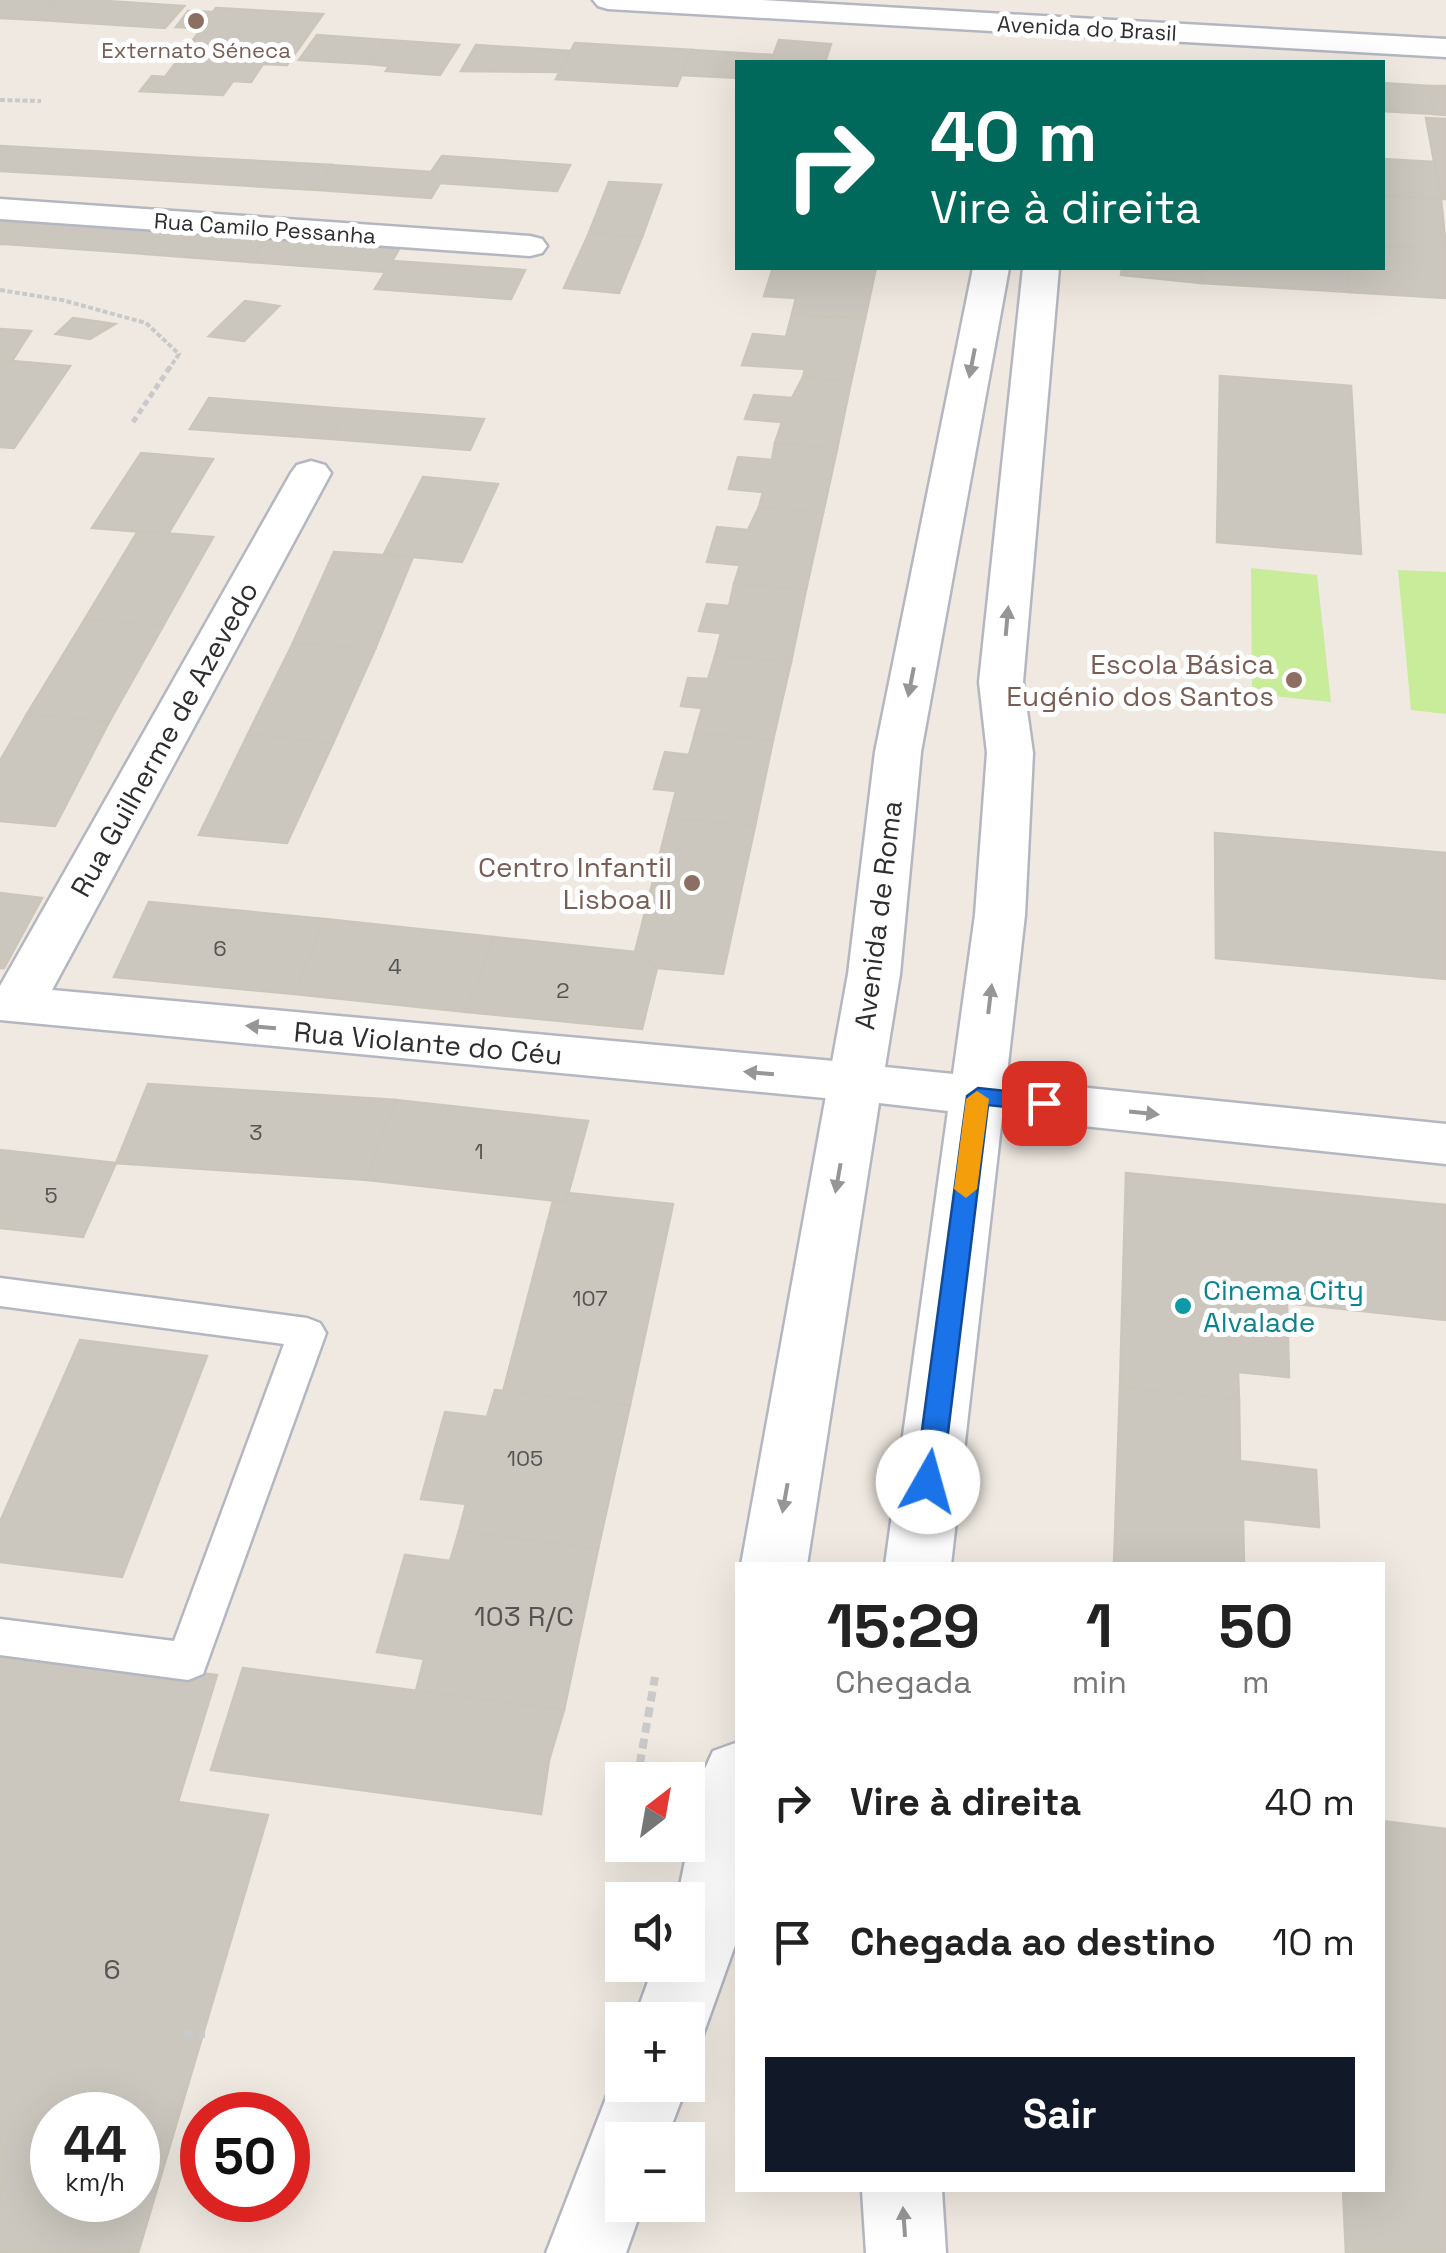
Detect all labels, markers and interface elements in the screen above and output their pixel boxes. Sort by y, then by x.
street label: Avenida do Brasil [996,9,1178,47]
marker: Externato Séneca [185,10,207,32]
place label: Externato Séneca [101,36,291,64]
text: 40 m [930,92,1097,181]
icon: right [765,100,895,230]
text: Vire à direita [930,179,1201,236]
street label: Rua Camilo Pessanha [153,206,377,250]
one-way arrow [964,348,980,379]
street label: Rua Guilherme de Azevedo [62,575,266,903]
one-way arrow [999,605,1015,637]
place label: Escola Básica Eugénio dos Santos [1006,646,1274,714]
one-way arrow [903,667,918,699]
marker: Escola Básica Eugénio dos Santos [1283,669,1305,691]
street label: Avenida de Roma [846,798,910,1032]
place label: Centro Infantil Lisboa II [478,849,672,917]
marker: Centro Infantil Lisboa II [681,872,703,894]
house number: 6 [213,934,227,962]
house number: 4 [388,952,402,980]
house number: 2 [556,976,570,1004]
one-way arrow [982,983,998,1015]
street label: Rua Violante do Céu [292,1013,564,1073]
one-way arrow [244,1019,276,1035]
pin [1002,1061,1087,1146]
one-way arrow [742,1065,774,1081]
icon: arrive [1017,1076,1072,1131]
one-way arrow [1129,1106,1161,1122]
house number: 3 [249,1118,263,1146]
house number: 1 [474,1137,484,1165]
one-way arrow [830,1163,845,1194]
house number: 5 [44,1181,58,1209]
place label: Cinema City Alvalade [1203,1272,1364,1340]
house number: 107 [572,1284,608,1312]
marker: Cinema City Alvalade [1172,1295,1194,1317]
position arrow [876,1430,980,1534]
house number: 105 [507,1444,543,1472]
one-way arrow [777,1483,792,1515]
text: 15:29 [827,1588,980,1665]
text: 1 [1086,1588,1113,1665]
text: 50 [1218,1588,1293,1665]
house number: 103 R/C [474,1598,574,1634]
text: Chegada [835,1662,972,1702]
text: min [1072,1662,1127,1702]
text: m [1242,1662,1270,1702]
north arrow [605,1762,705,1862]
map controls [605,1762,705,2222]
icon: right [765,1775,820,1830]
text: Vire à direita [850,1778,1081,1826]
text: 40 m [1264,1778,1355,1826]
button: sound [605,1882,705,1982]
icon: arrive [765,1915,820,1970]
text: Chegada ao destino [850,1918,1216,1966]
text: 10 m [1272,1918,1355,1966]
house number: 6 [103,1951,121,1987]
button: + [605,2002,705,2102]
button: Sair [765,2057,1355,2172]
speed limit sign: 50 [180,2092,310,2222]
text: 44 [63,2113,127,2177]
button: − [605,2122,705,2222]
text: km/h [65,2166,125,2198]
one-way arrow [896,2205,912,2237]

